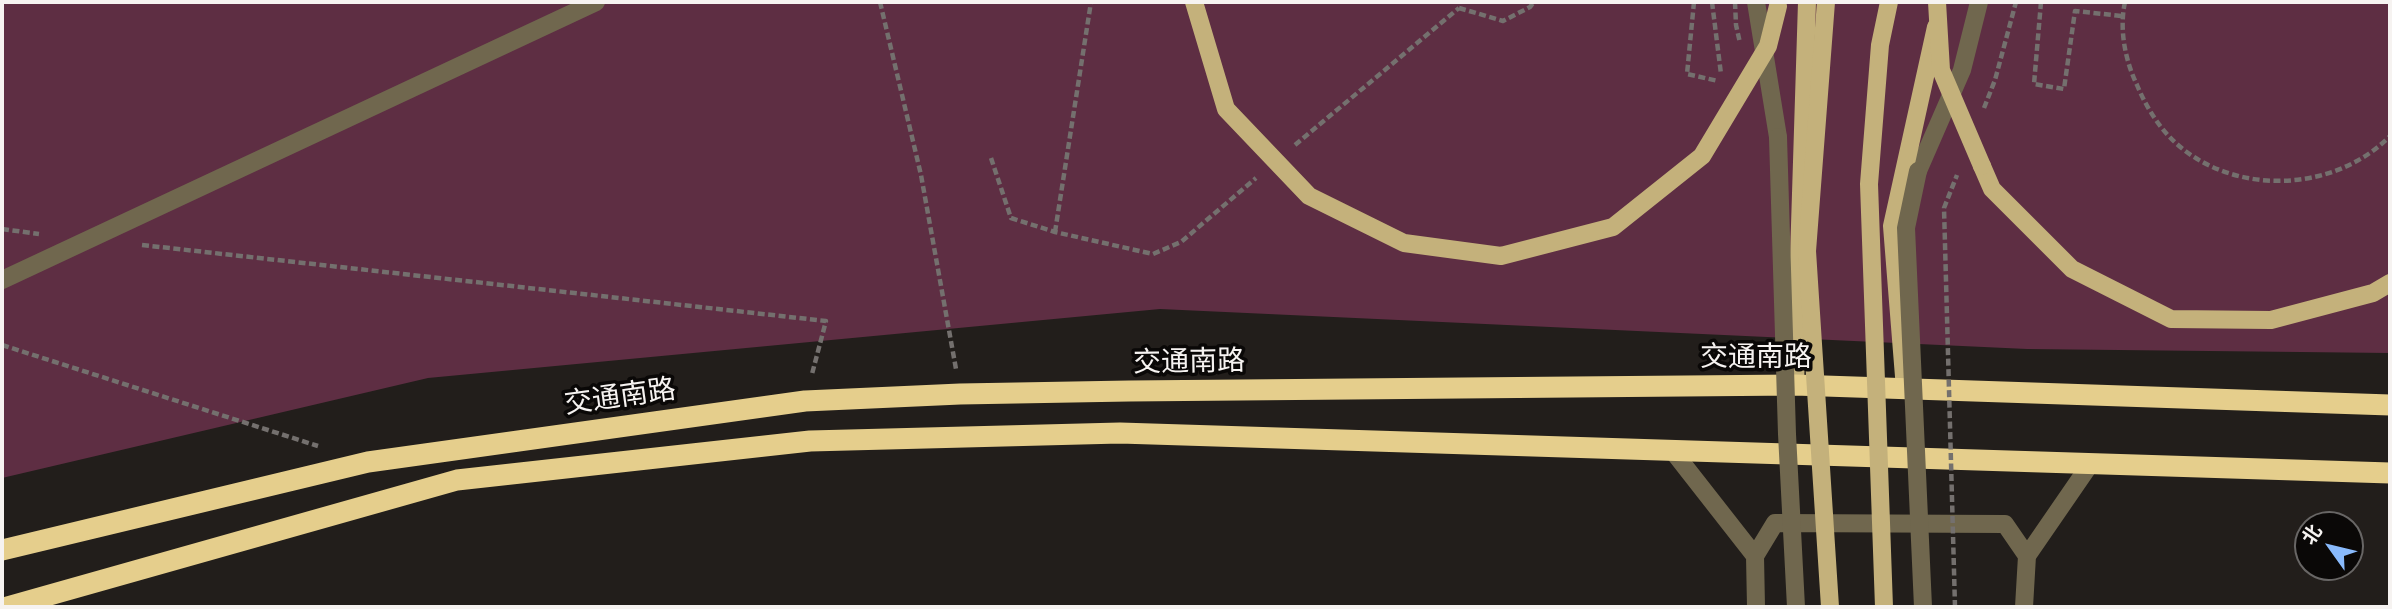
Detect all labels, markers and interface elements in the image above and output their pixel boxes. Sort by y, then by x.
street label: 交通南路 [1700,341,1812,375]
street label: 交通南路 [1133,344,1245,380]
street label: 交通南路 [562,373,678,421]
north arrow [2294,511,2364,581]
text: 北 [2300,522,2326,548]

